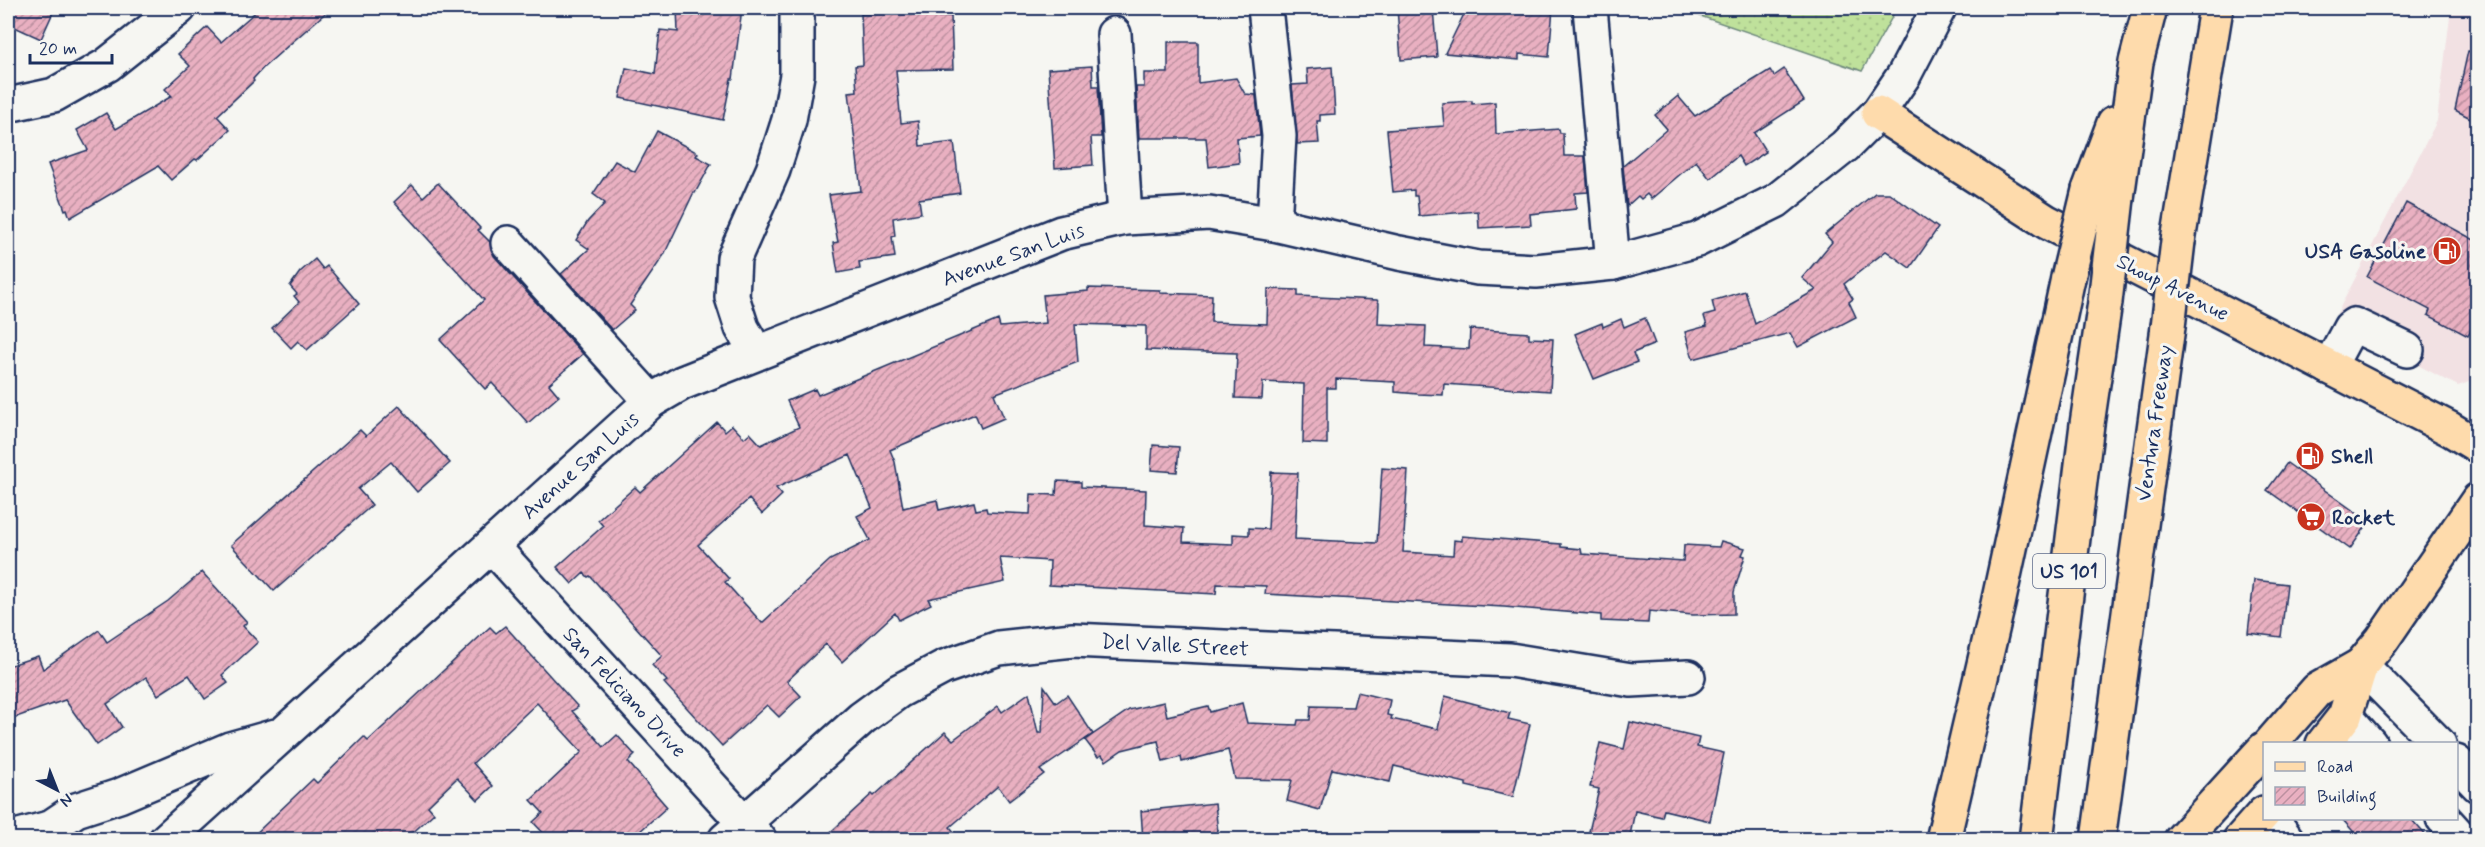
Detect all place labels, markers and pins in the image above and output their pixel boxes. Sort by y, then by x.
fuel station icon: USA Gasoline [2431,235,2463,267]
place label: USA Gasoline [2305,238,2427,266]
fuel station icon: Shell [2294,440,2326,472]
place label: Shell [2331,443,2373,471]
supermarket icon: Rocket [2295,501,2327,533]
place label: Rocket [2332,504,2396,532]

